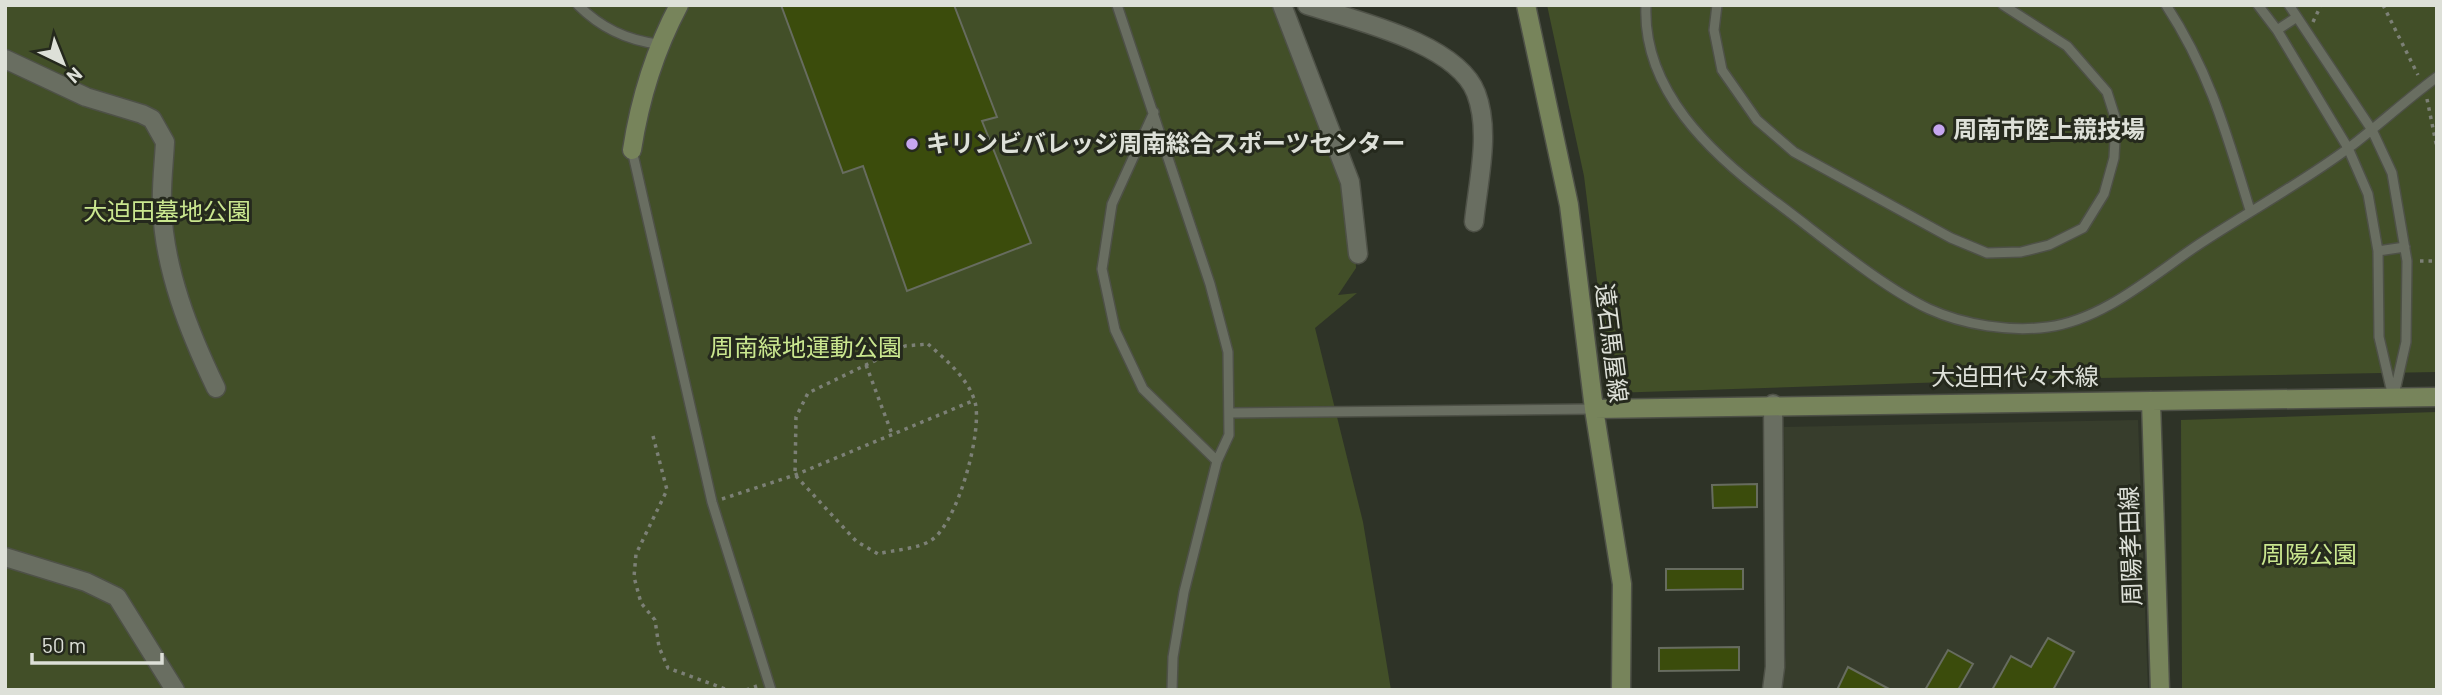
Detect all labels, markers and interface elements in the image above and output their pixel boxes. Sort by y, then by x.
north arrow [28,28,98,98]
text: N [62,63,87,89]
place label: 周南市陸上競技場 [1953,114,2145,143]
marker: 周南市陸上競技場 [1931,122,1947,138]
place label: キリンビバレッジ周南総合スポーツセンター [926,128,1406,157]
marker: キリンビバレッジ周南総合スポーツセンター [904,136,920,152]
park label: 大迫田墓地公園 [83,196,251,225]
street label: 遠石馬屋線 [1591,281,1634,404]
park label: 周南緑地運動公園 [710,332,902,361]
street label: 大迫田代々木線 [1931,361,2099,390]
street label: 周陽孝田線 [2113,486,2146,607]
park label: 周陽公園 [2261,539,2357,568]
scale bar [32,622,161,666]
text: 50 m [42,632,86,657]

